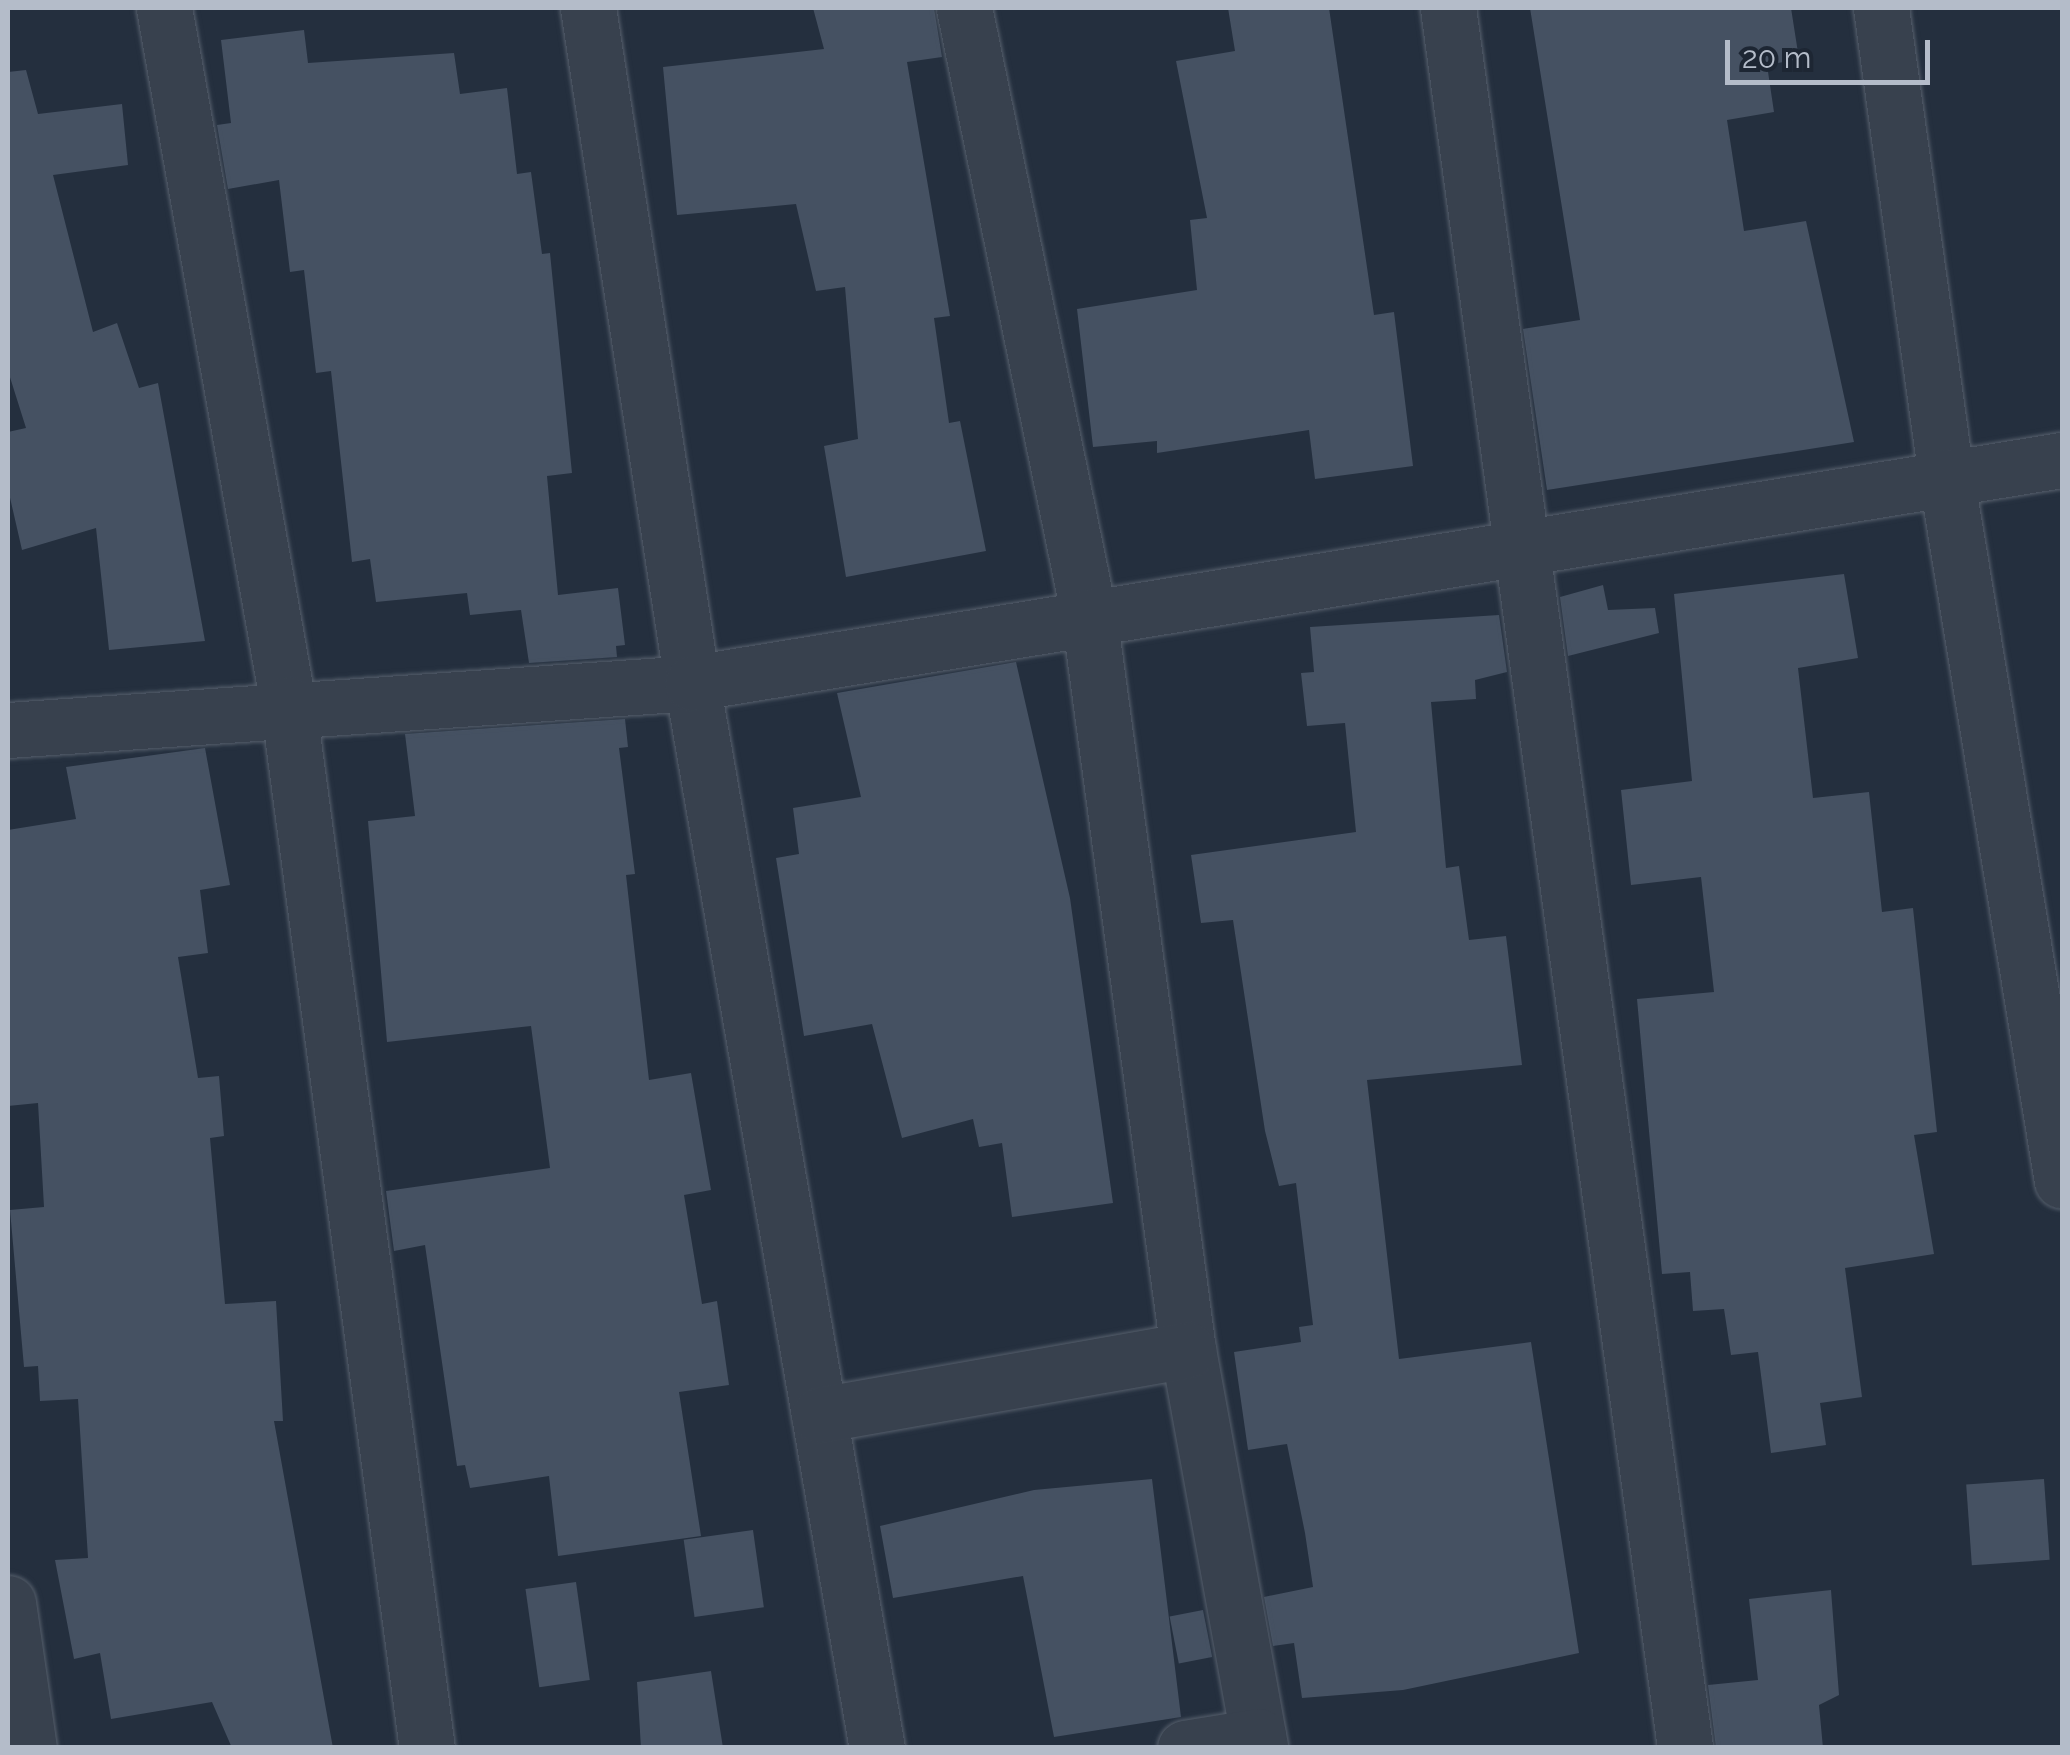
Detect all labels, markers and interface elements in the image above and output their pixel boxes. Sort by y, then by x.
scale bar [1730,20,1935,82]
text: 20 m [1742,40,1811,75]

